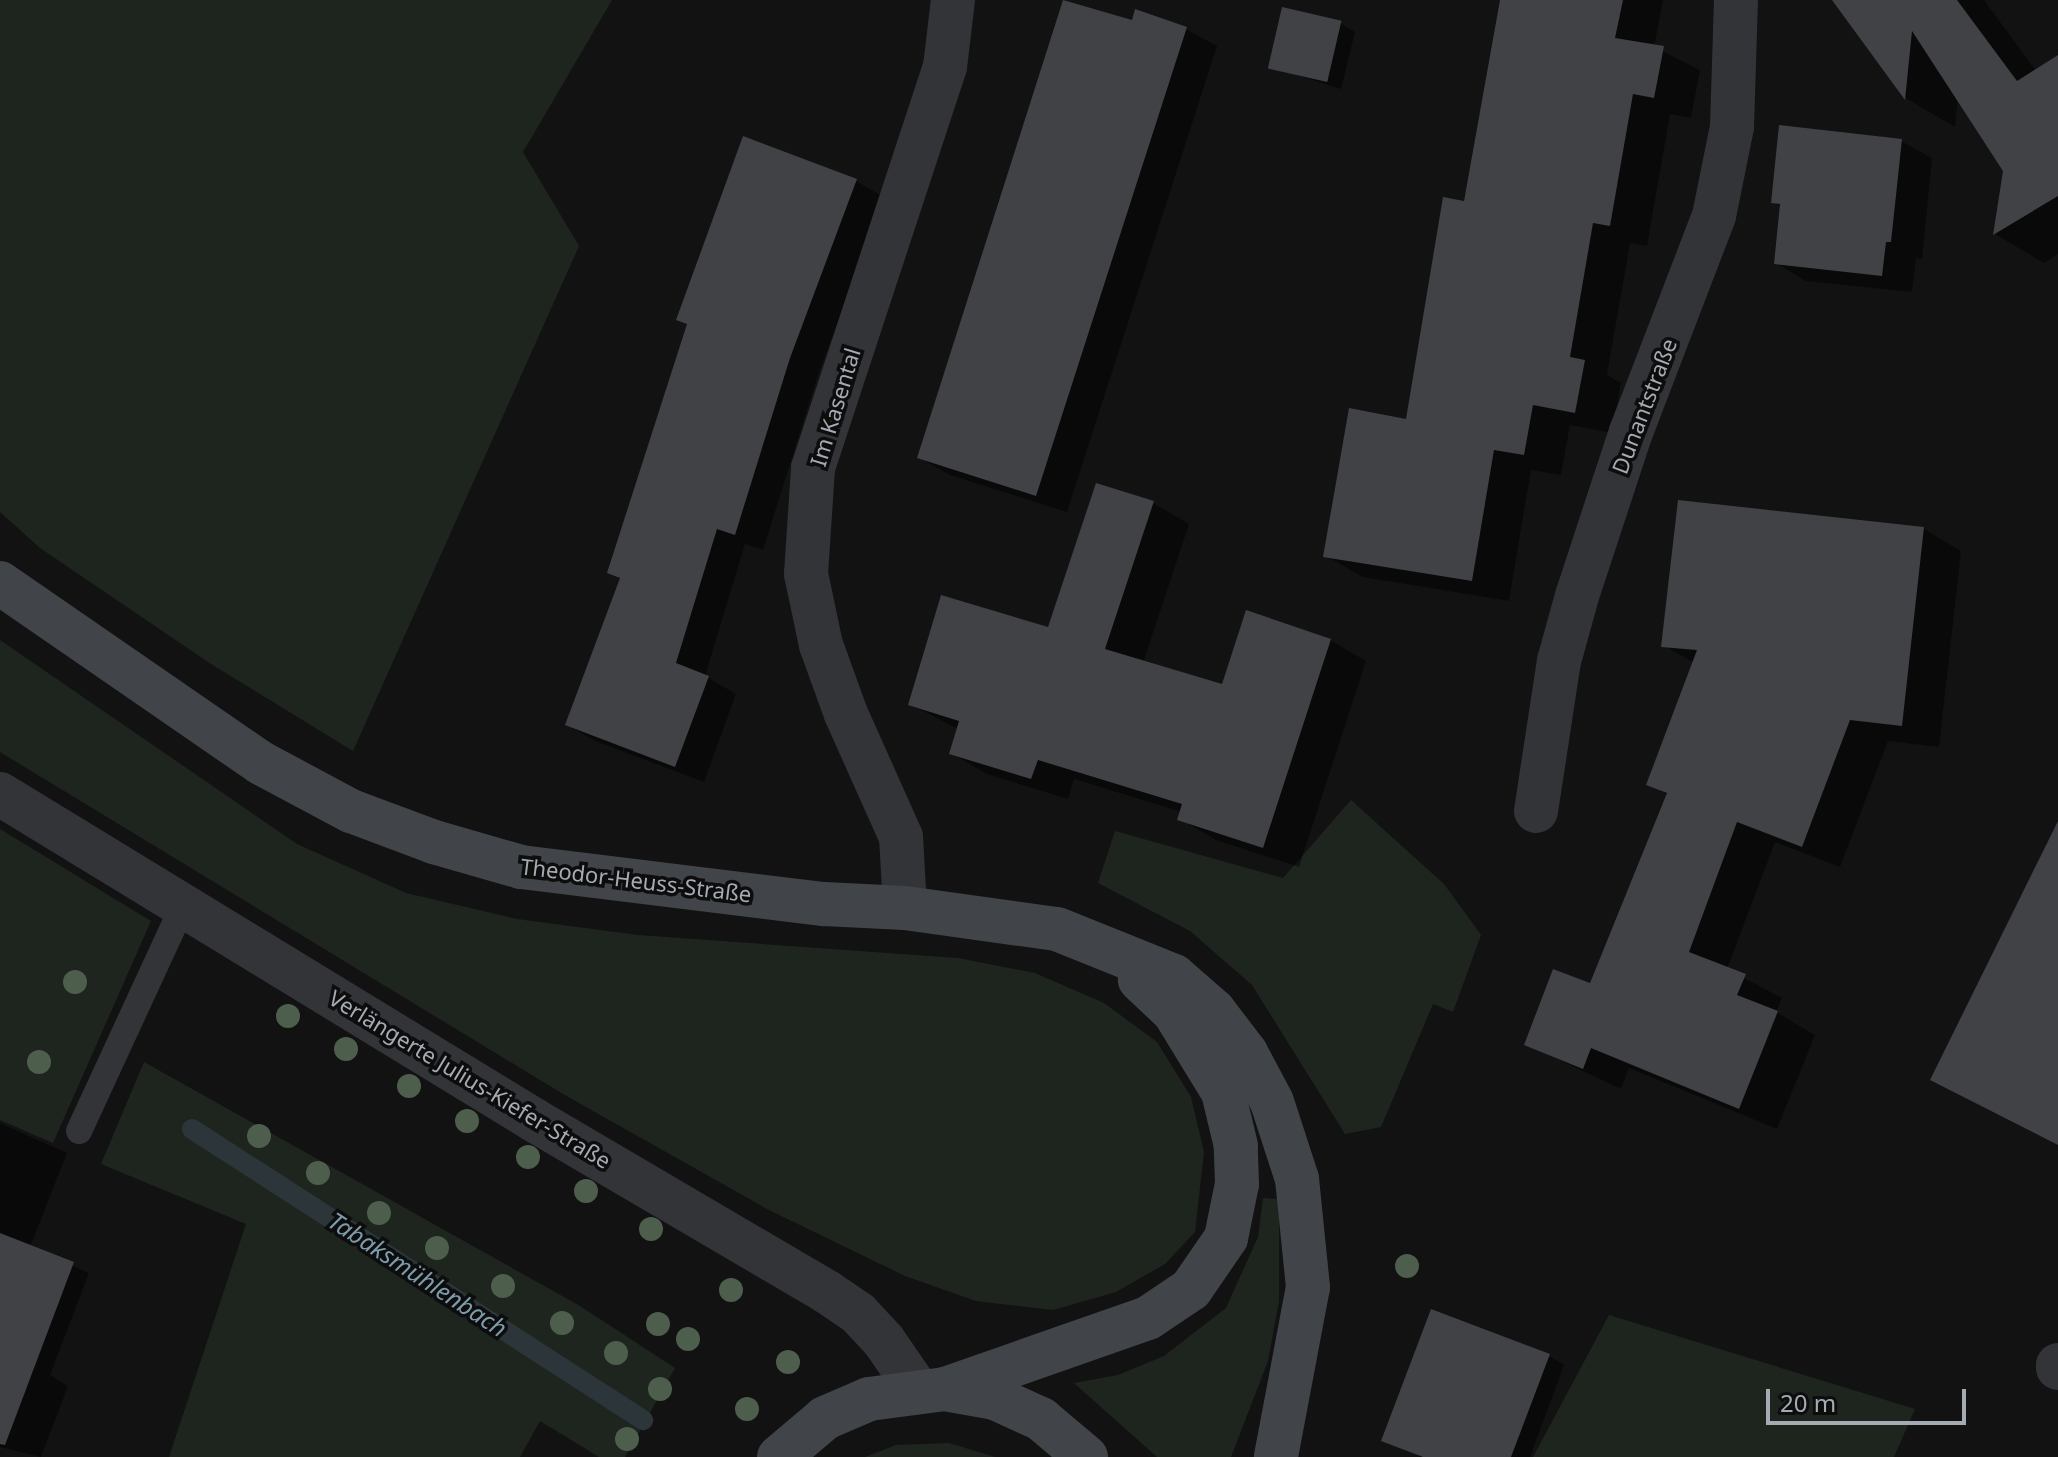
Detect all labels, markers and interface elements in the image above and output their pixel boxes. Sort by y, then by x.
street label: Dunantstraße [1606,335,1682,477]
street label: Im Kasental [805,345,865,469]
street label: Theodor-Heuss-Straße [519,853,753,907]
street label: Verlängerte Julius-Kiefer-Straße [324,984,616,1174]
water label: Tabaksmühlenbach [323,1206,513,1342]
scale bar [1770,1373,1970,1423]
text: 20 m [1780,1386,1836,1419]

